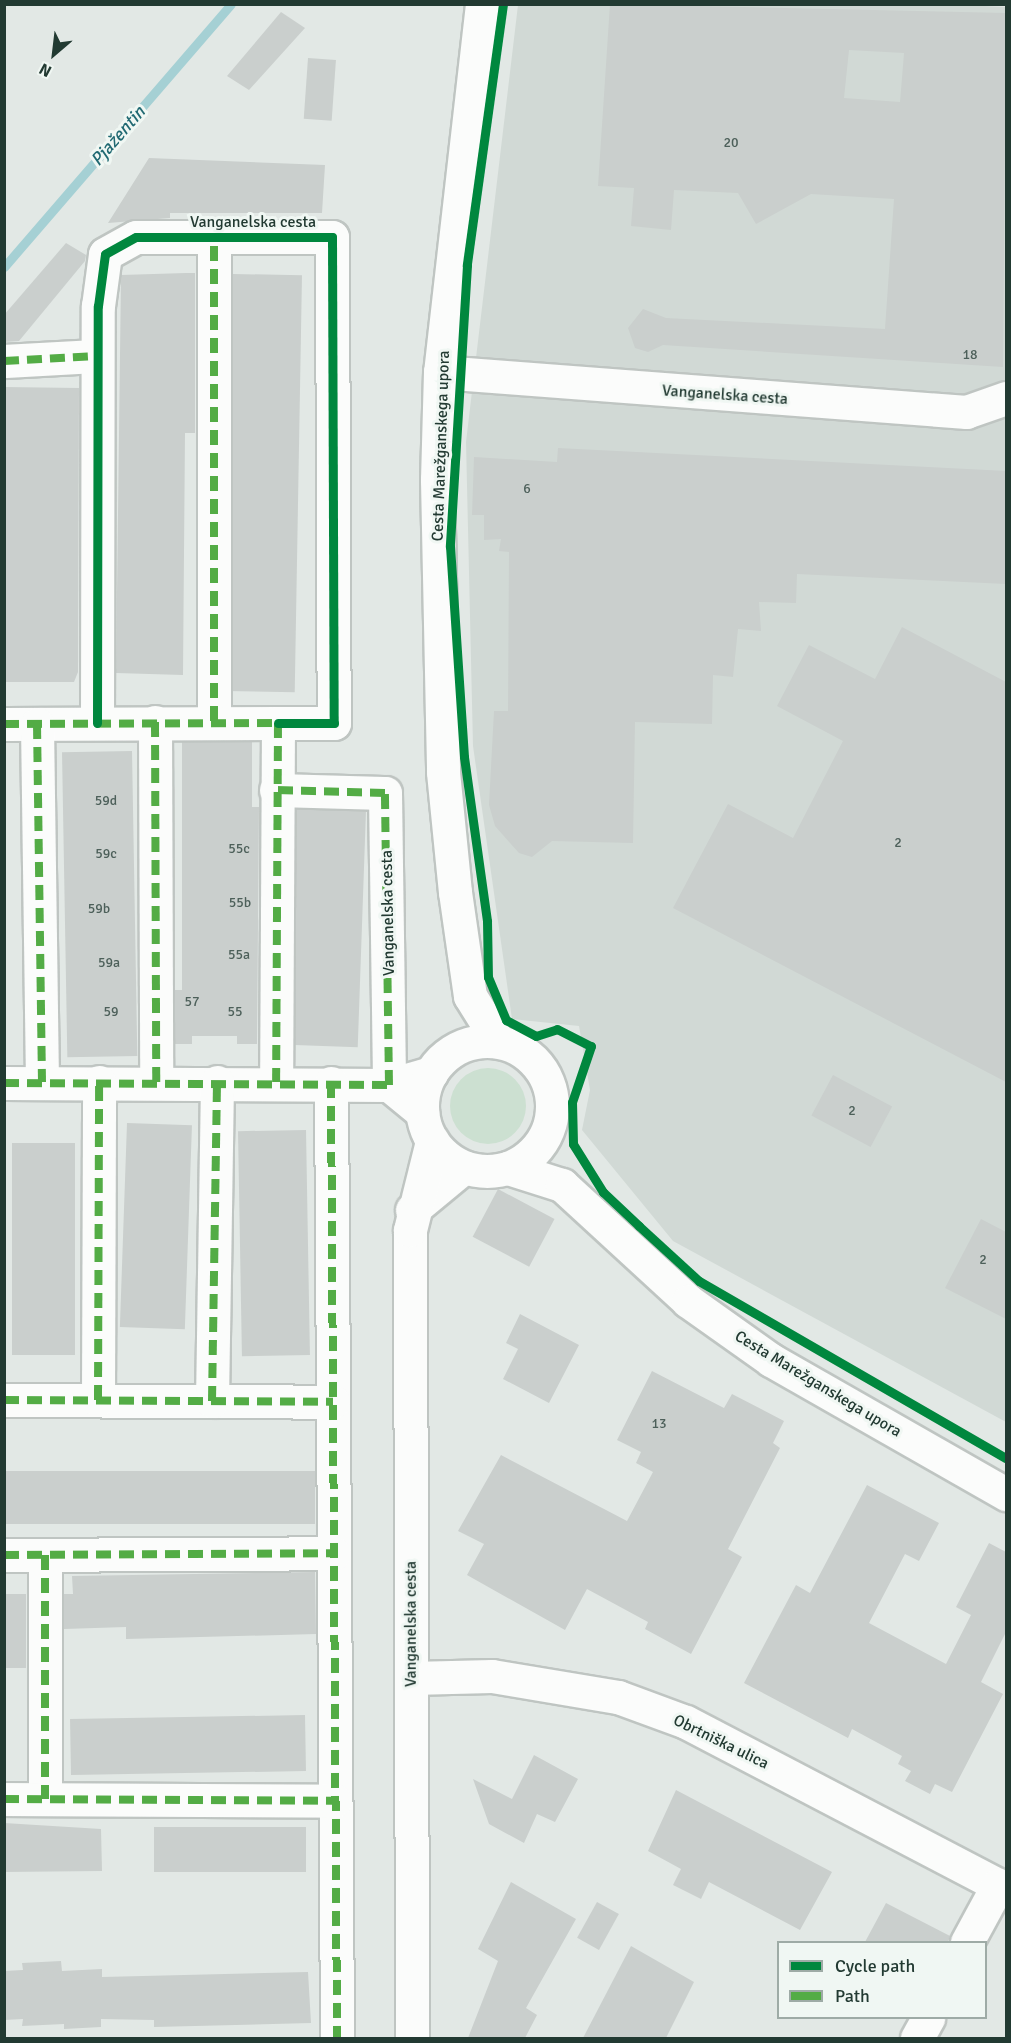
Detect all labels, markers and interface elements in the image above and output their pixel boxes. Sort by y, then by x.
north arrow [24,24,84,84]
text: N [36,58,55,81]
water label: Pjažentin [86,102,150,170]
house number: 20 [723,135,739,151]
street label: Vanganelska cesta [190,212,316,232]
house number: 18 [962,347,978,363]
street label: Cesta Marežganskega upora [428,350,454,542]
street label: Vanganelska cesta [661,381,789,409]
house number: 6 [523,481,531,497]
house number: 59d [95,793,117,809]
house number: 2 [894,835,902,851]
house number: 55c [228,841,250,857]
house number: 59c [95,846,117,862]
street label: Vanganelska cesta [377,850,399,976]
house number: 55b [229,895,251,911]
house number: 59b [88,901,110,917]
house number: 55a [228,947,250,963]
house number: 59a [98,955,120,971]
house number: 57 [184,994,200,1010]
house number: 59 [103,1004,119,1020]
house number: 55 [227,1004,243,1020]
house number: 2 [848,1103,856,1119]
house number: 2 [979,1252,987,1268]
street label: Cesta Marežganskega upora [731,1327,905,1441]
house number: 13 [651,1416,667,1432]
street label: Vanganelska cesta [401,1561,421,1687]
street label: Obrtniška ulica [670,1711,772,1773]
legend [777,1941,987,2019]
text: Cycle path [835,1955,915,1977]
text: Path [835,1985,870,2007]

